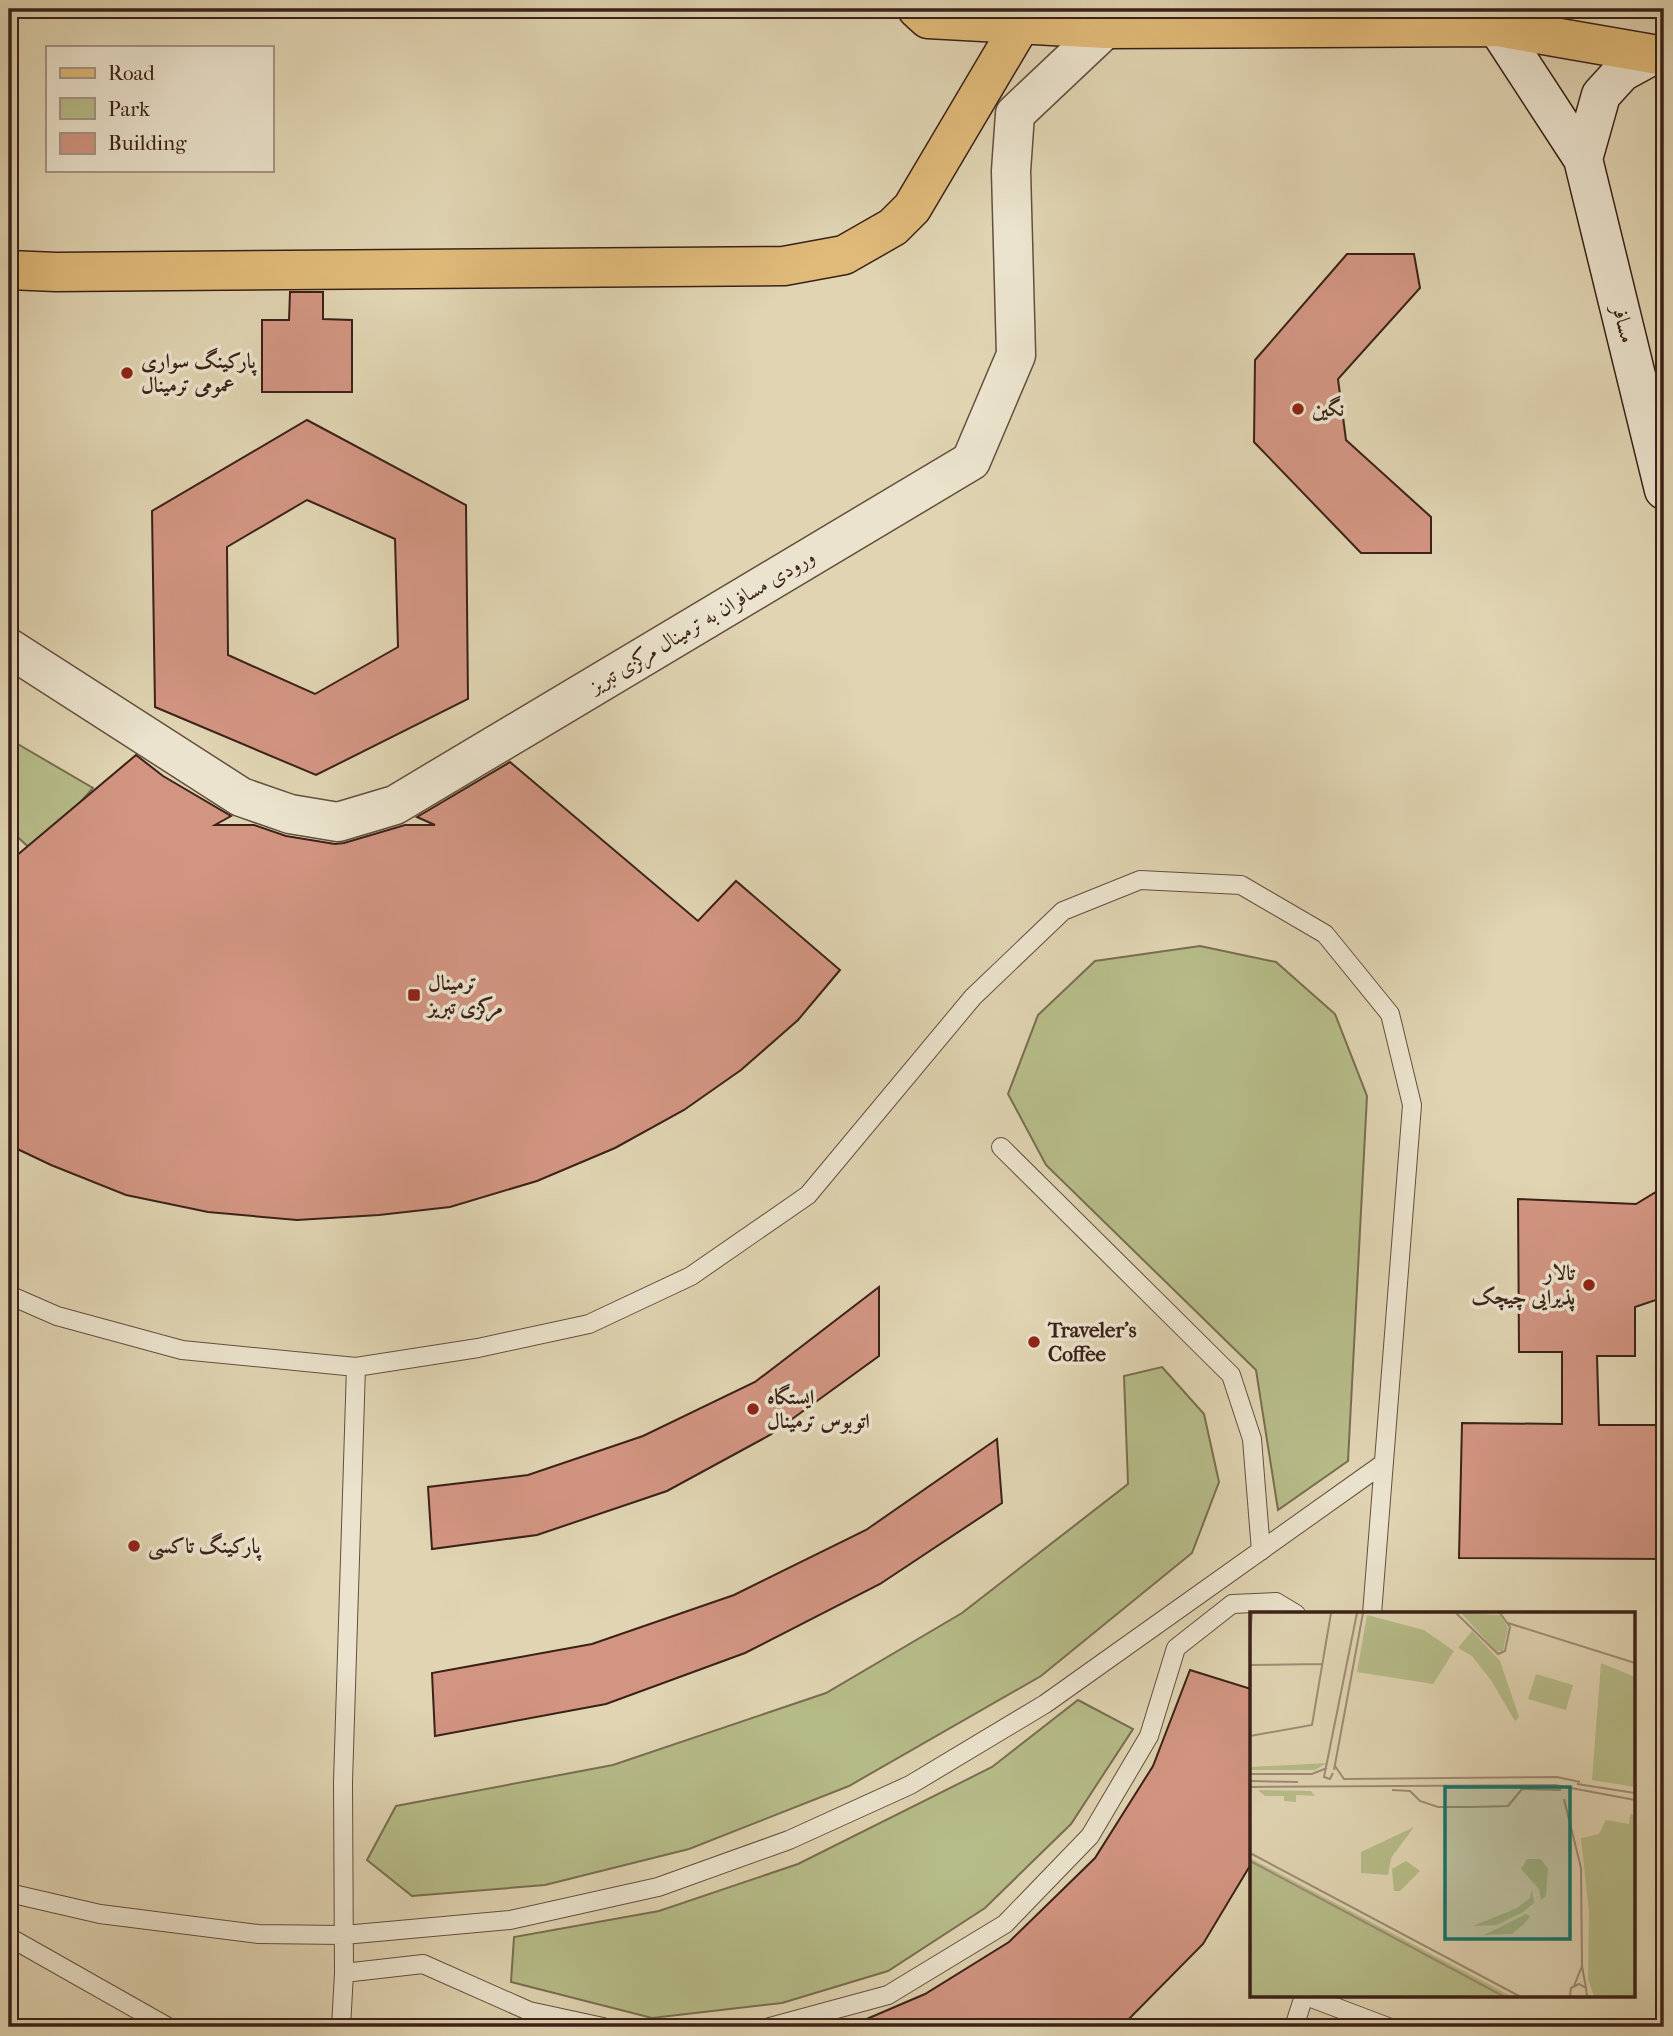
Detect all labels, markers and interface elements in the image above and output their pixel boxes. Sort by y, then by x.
legend [46,46,273,172]
text: Road [108,61,155,85]
text: Park [108,97,150,121]
text: Building [108,131,187,155]
street label: مسافر [1606,301,1640,346]
place label: پارکینگ سواری عمومی ترمینال [141,347,258,398]
marker: پارکینگ سواری عمومی ترمینال [119,365,135,381]
place label: نگین [1312,395,1344,421]
marker: نگین [1290,401,1306,417]
street label: ورودی مسافران به ترمینال مرکزی تبریز [583,544,821,701]
place label: ترمینال مرکزی تبریز [426,971,503,1022]
marker: ترمینال مرکزی تبریز [406,987,422,1003]
place label: تالار پذیرایی چیچک [1471,1261,1576,1312]
marker: تالار پذیرایی چیچک [1581,1277,1597,1293]
place label: Traveler's Coffee [1047,1318,1137,1366]
marker: Traveler's Coffee [1026,1334,1042,1350]
place label: ایستگاه اتوبوس ترمینال [767,1383,870,1434]
marker: ایستگاه اتوبوس ترمینال [745,1401,761,1417]
place label: پارکینگ تاکسی [148,1532,262,1561]
marker: پارکینگ تاکسی [126,1538,142,1554]
inset map [1250,1612,1634,1997]

